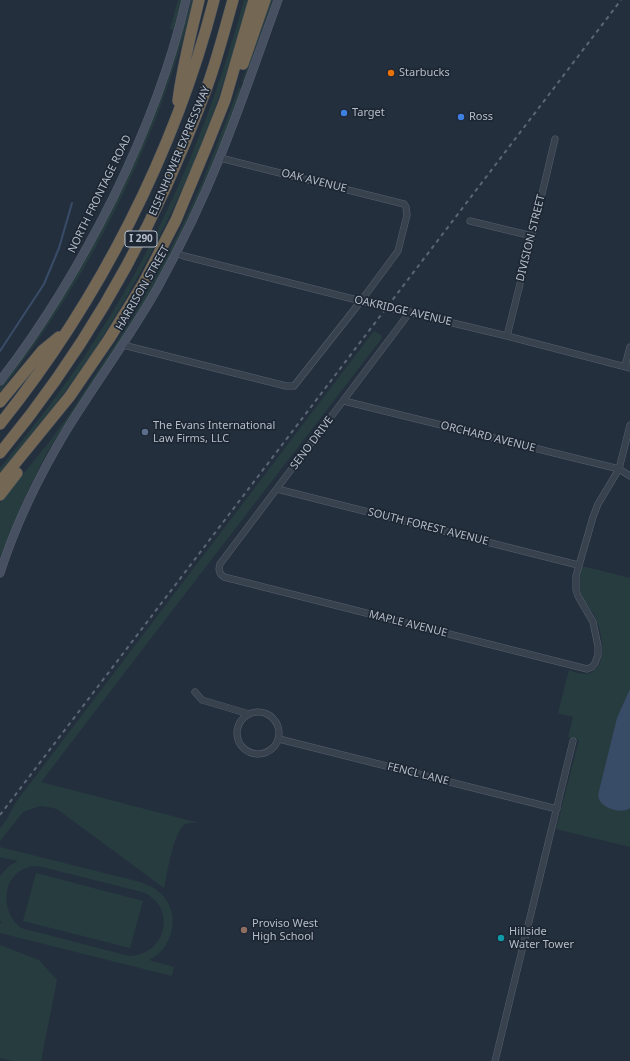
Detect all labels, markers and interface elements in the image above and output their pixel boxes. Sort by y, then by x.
place label: Starbucks [399,66,450,80]
marker: Starbucks [386,68,396,78]
street label: EISENHOWER EXPRESSWAY [147,84,213,218]
place label: Target [352,106,385,120]
marker: Target [339,108,349,118]
place label: Ross [469,110,493,124]
marker: Ross [456,112,466,122]
street label: NORTH FRONTAGE ROAD [66,133,134,255]
street label: OAK AVENUE [280,167,348,195]
street label: DIVISION STREET [514,193,548,283]
road number: I 290 [125,231,157,247]
street label: HARRISON STREET [113,243,173,333]
street label: OAKRIDGE AVENUE [353,293,453,329]
street label: SENO DRIVE [288,414,336,472]
place label: The Evans International Law Firms, LLC [153,419,275,445]
street label: ORCHARD AVENUE [439,419,537,455]
marker: The Evans International Law Firms, LLC [140,427,150,437]
street label: SOUTH FOREST AVENUE [366,506,490,548]
street label: MAPLE AVENUE [367,608,449,640]
street label: FENCL LANE [386,760,450,788]
place label: Proviso West High School [252,917,318,943]
marker: Proviso West High School [239,925,249,935]
place label: Hillside Water Tower [509,925,574,951]
marker: Hillside Water Tower [496,933,506,943]

